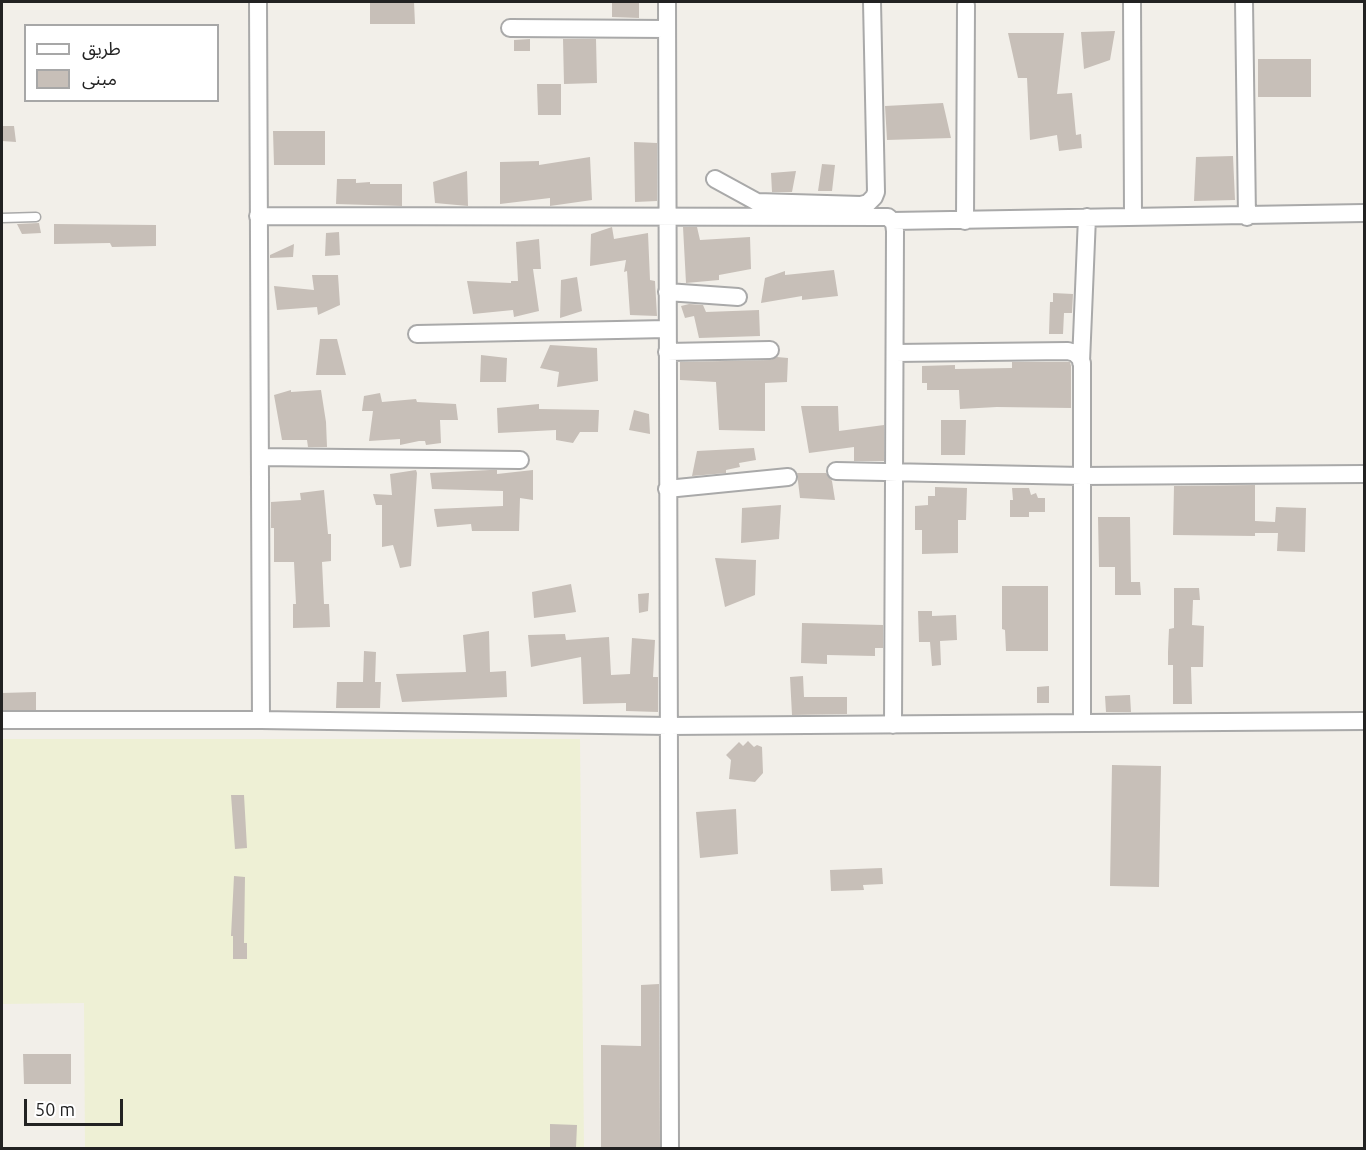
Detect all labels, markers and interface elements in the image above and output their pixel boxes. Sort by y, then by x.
legend [24,24,219,102]
text: طريق [82,38,121,58]
text: مبنى [82,68,117,88]
scale bar [27,1087,126,1125]
text: 50 m [35,1099,75,1119]

